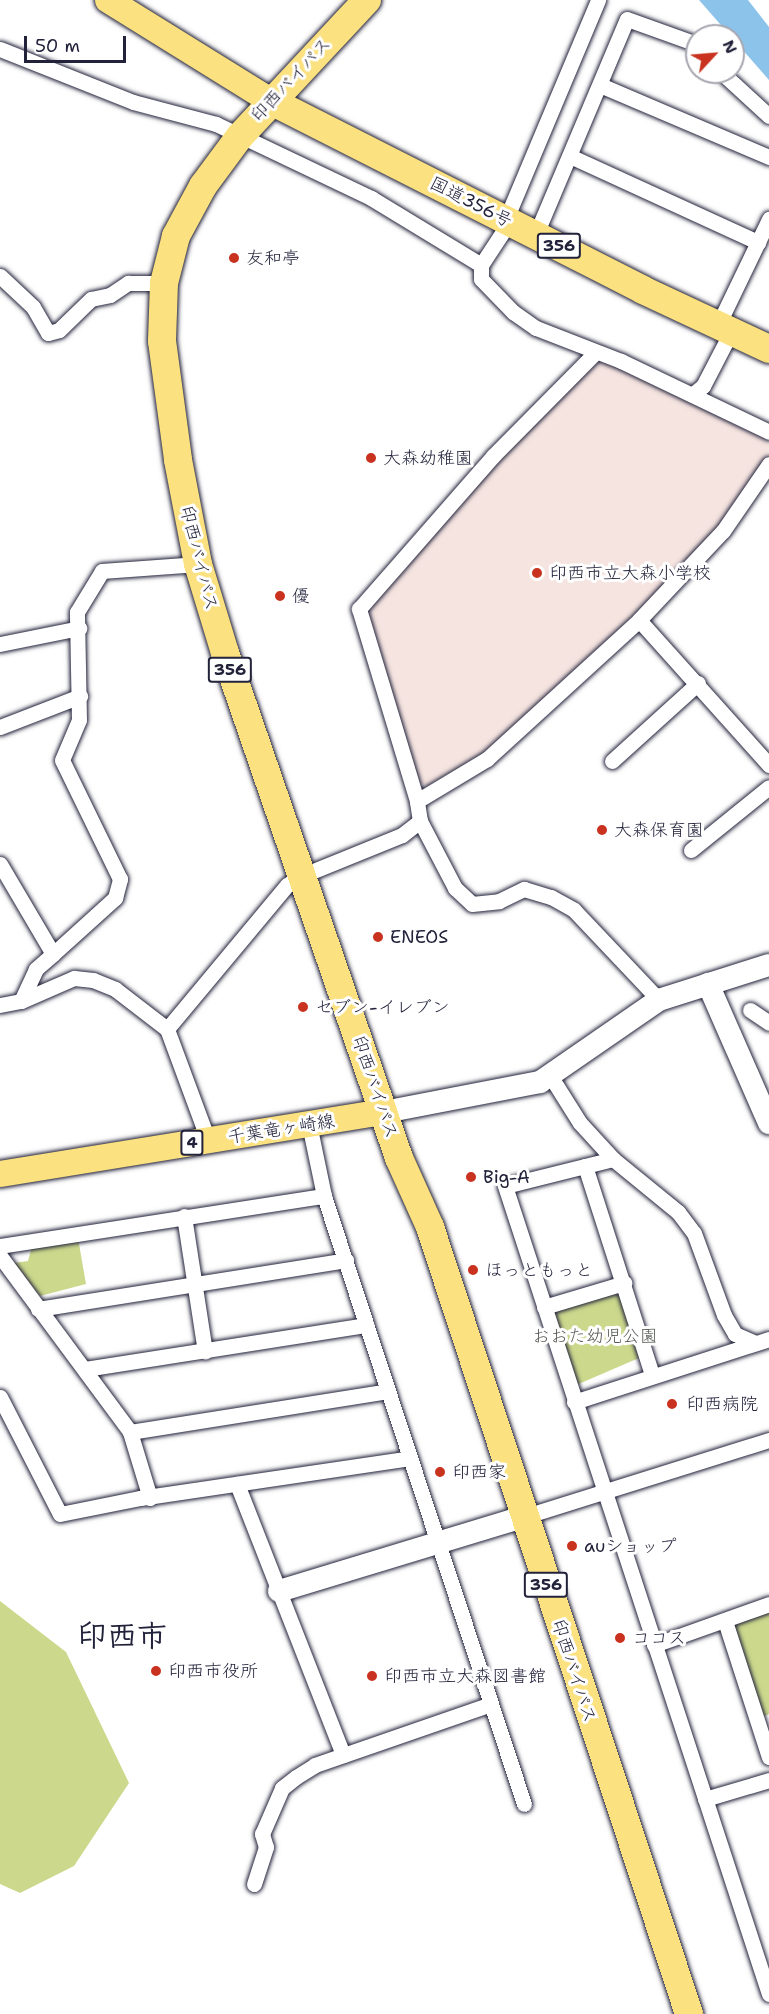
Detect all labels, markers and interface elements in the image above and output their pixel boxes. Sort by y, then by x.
scale bar [27,24,129,62]
north arrow [685,24,745,84]
street label: 印西バイパス [246,33,336,127]
text: 50 m [35,34,80,58]
text: N [718,36,742,57]
street label: 国道356号 [426,172,516,232]
road number: 356 [536,233,582,259]
place label: 友和亭 [246,247,300,269]
marker: 友和亭 [227,251,241,265]
place label: 大森幼稚園 [383,447,473,469]
marker: 大森幼稚園 [364,451,378,465]
street label: 印西バイパス [175,503,223,613]
place label: 印西市立大森小学校 [549,562,711,584]
marker: 印西市立大森小学校 [530,566,544,580]
place label: 優 [292,585,310,607]
marker: 優 [273,589,287,603]
road number: 356 [208,657,252,683]
place label: 大森保育園 [614,819,704,841]
marker: 大森保育園 [595,823,609,837]
place label: ENEOS [390,926,448,948]
marker: ENEOS [371,930,385,944]
place label: セブン-イレブン [315,996,450,1018]
marker: セブン-イレブン [296,1000,310,1014]
street label: 印西バイパス [347,1032,403,1142]
street label: 千葉竜ヶ崎線 [226,1110,336,1148]
road number: 4 [180,1130,204,1156]
place label: Big-A [483,1166,530,1188]
marker: Big-A [464,1170,478,1184]
place label: ほっともっと [485,1259,593,1281]
marker: ほっともっと [466,1263,480,1277]
park label: おおた幼児公園 [532,1325,658,1347]
place label: 印西病院 [686,1393,758,1415]
marker: 印西病院 [663,1395,681,1413]
place label: 印西家 [452,1461,506,1483]
marker: 印西家 [433,1465,447,1479]
place label: auショップ [584,1535,677,1557]
marker: auショップ [565,1539,579,1553]
road number: 356 [524,1572,568,1598]
street label: 印西バイパス [547,1616,601,1726]
district label: 印西市 [77,1618,167,1654]
place label: ココス [632,1627,686,1649]
marker: ココス [613,1631,627,1645]
place label: 印西市役所 [168,1660,258,1682]
marker: 印西市役所 [149,1664,163,1678]
place label: 印西市立大森図書館 [384,1665,546,1687]
marker: 印西市立大森図書館 [365,1669,379,1683]

